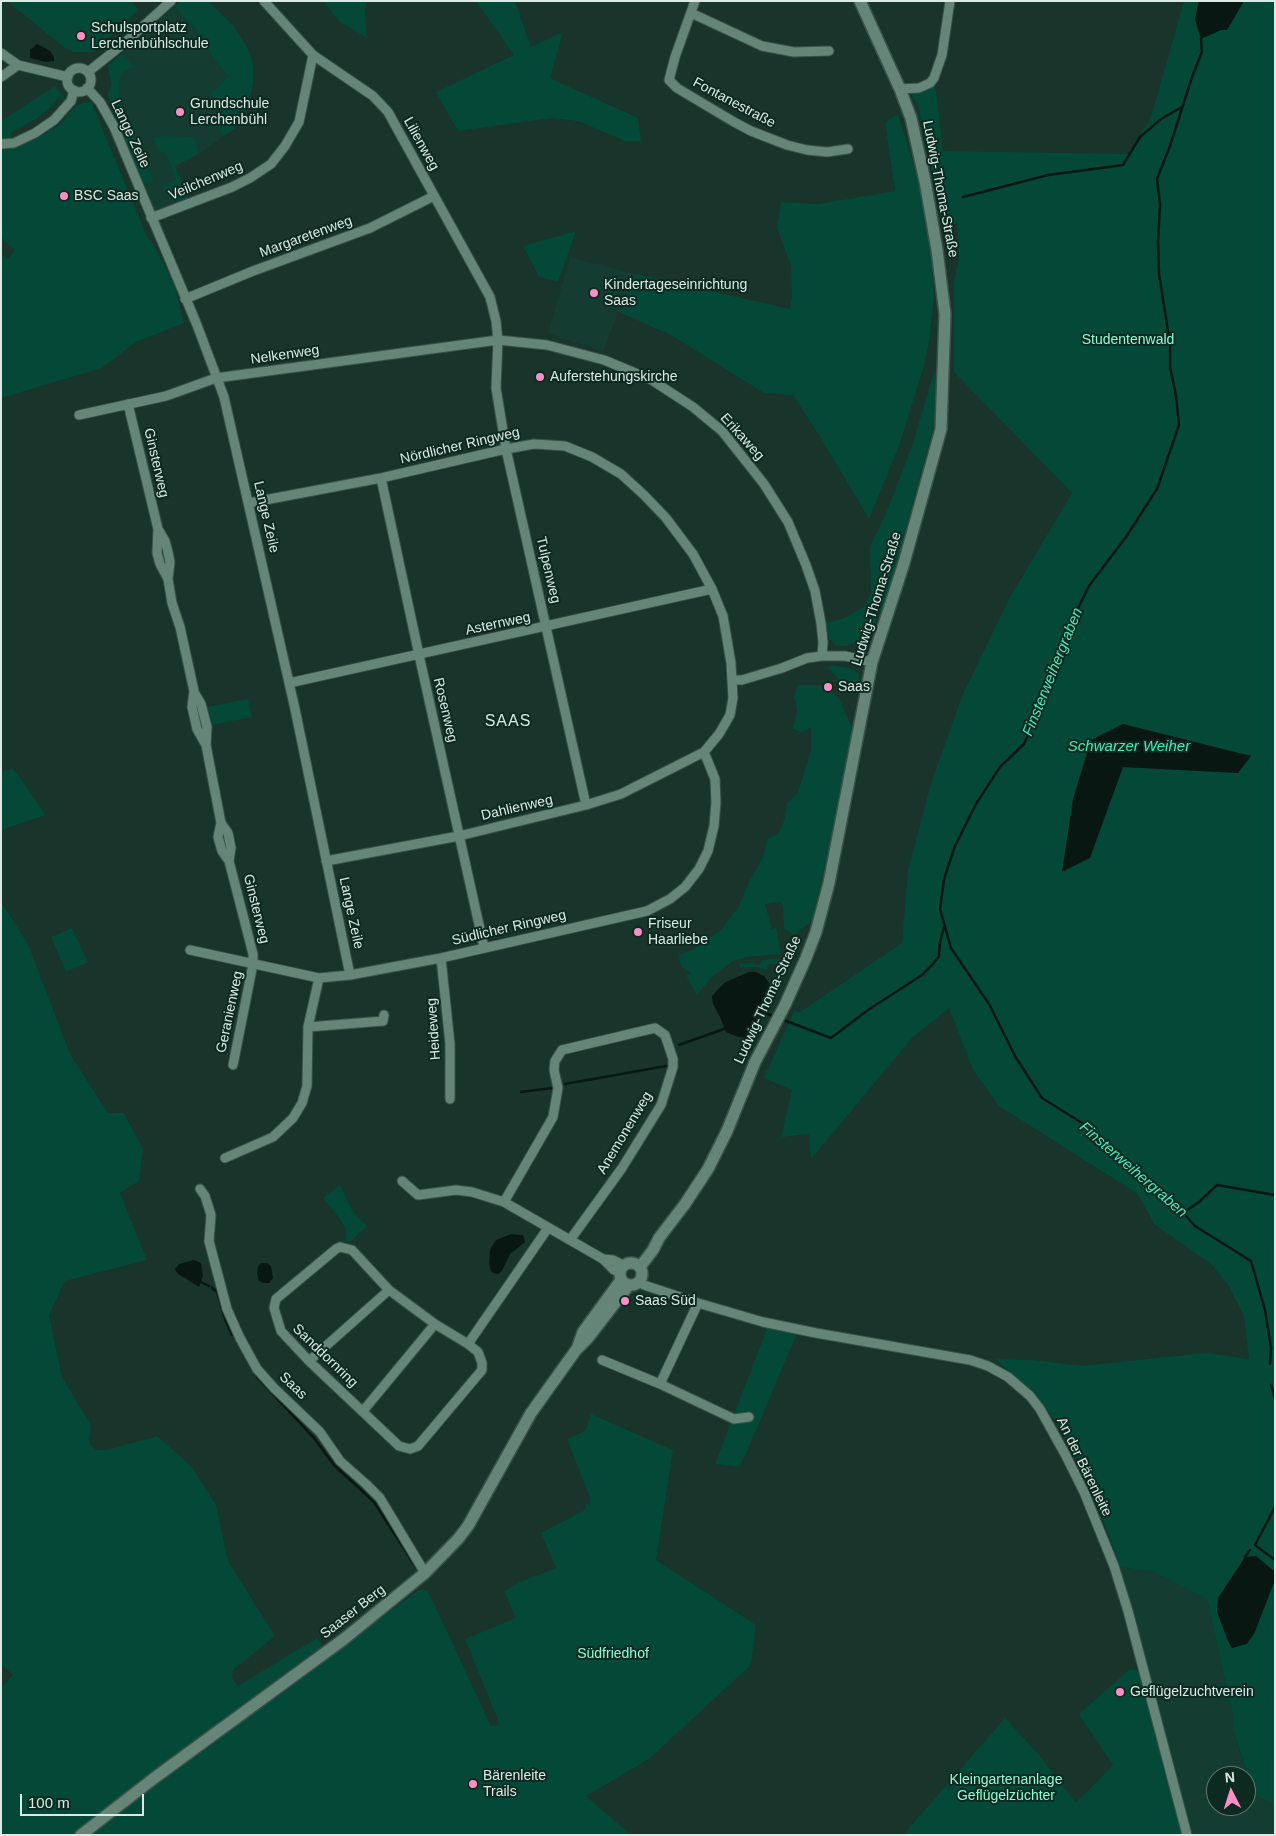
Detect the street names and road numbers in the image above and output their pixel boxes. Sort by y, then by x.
street label: Fontanestraße [690,74,778,132]
street label: Lange Zeile [107,97,153,171]
street label: Lilienweg [400,114,442,174]
street label: Ludwig-Thoma-Straße [918,119,962,259]
street label: Veilchenweg [167,158,245,204]
street label: Margaretenweg [257,212,355,262]
street label: Nelkenweg [250,342,320,368]
street label: Erikaweg [716,410,768,464]
street label: Nördlicher Ringweg [399,424,521,468]
street label: Ginsterweg [140,427,172,499]
street label: Lange Zeile [250,479,282,555]
street label: Ludwig-Thoma-Straße [849,530,905,668]
street label: Tulpenweg [532,535,564,605]
street label: Asternweg [464,609,532,639]
street label: Rosenweg [429,676,461,744]
street label: Dahlienweg [479,792,555,824]
street label: Ginsterweg [239,873,273,945]
street label: Lange Zeile [335,875,367,951]
street label: Südlicher Ringweg [450,907,568,949]
street label: Ludwig-Thoma-Straße [731,933,805,1067]
street label: Geranienweg [213,970,247,1054]
street label: Heideweg [423,997,445,1061]
street label: Anemonenweg [594,1089,656,1177]
street label: Sanddornring [289,1321,361,1391]
street label: Saas [276,1369,310,1403]
street label: An der Bärenleite [1053,1415,1115,1519]
street label: Saaser Berg [317,1581,389,1643]

